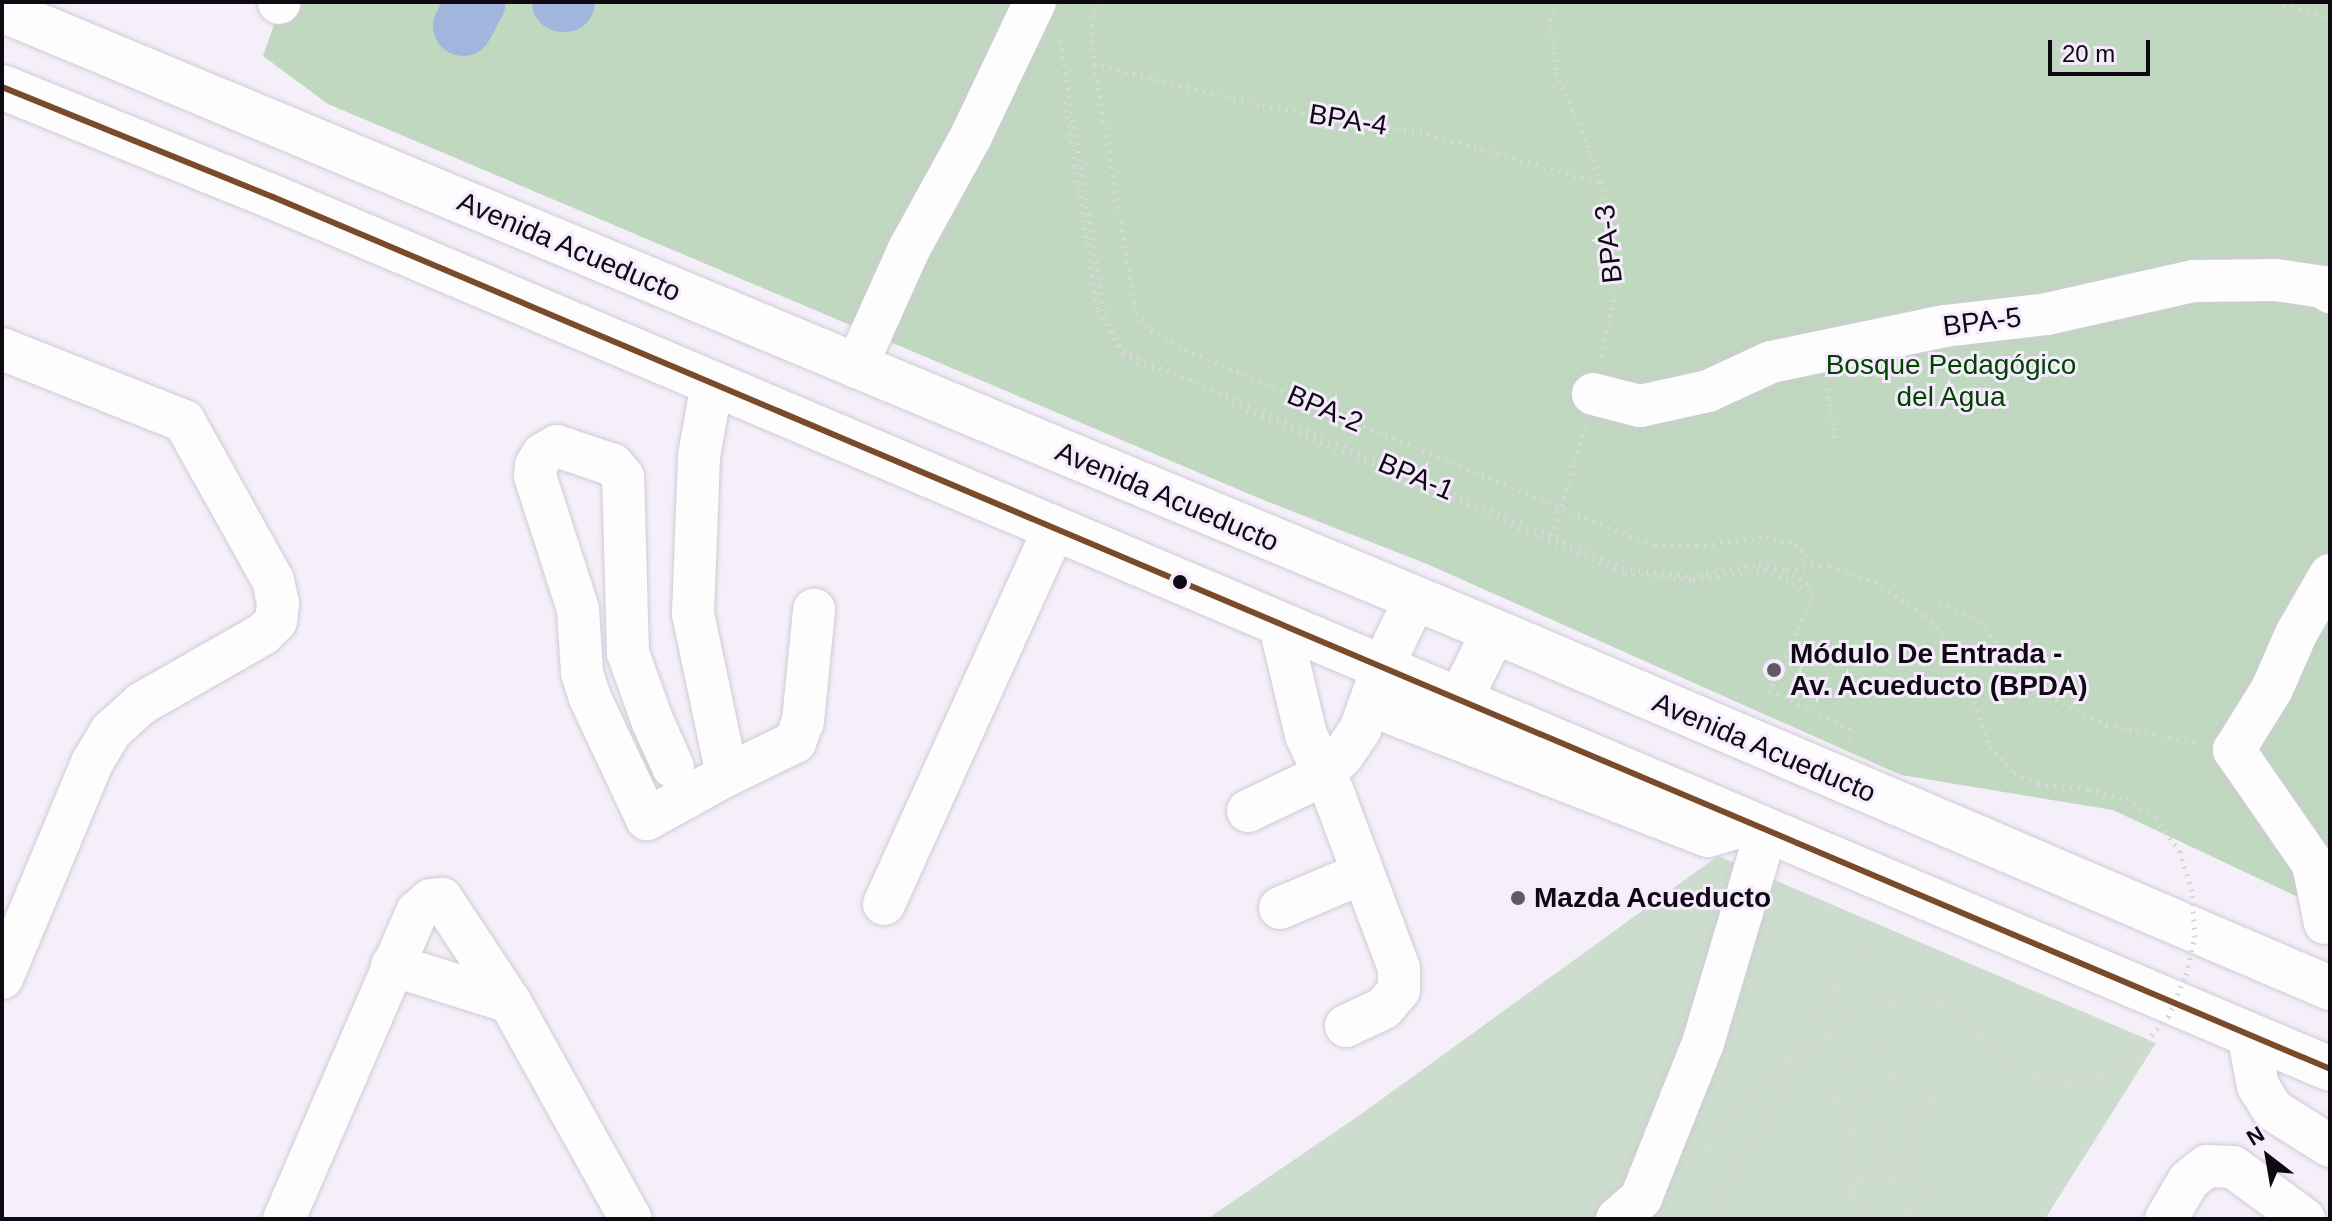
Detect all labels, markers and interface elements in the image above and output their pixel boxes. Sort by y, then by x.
scale bar [2052,24,2154,74]
text: 20 m [2062,40,2115,67]
street label: BPA-4 [1306,97,1390,143]
street label: Avenida Acueducto [452,184,686,310]
street label: BPA-3 [1588,203,1630,285]
street label: BPA-5 [1941,301,2023,343]
park label: Bosque Pedagógico del Agua [1826,348,2076,414]
street label: BPA-2 [1282,378,1368,440]
street label: Avenida Acueducto [1050,434,1284,560]
street label: BPA-1 [1373,446,1459,508]
unlabelled marker [1172,574,1188,590]
place label: Módulo De Entrada - Av. Acueducto (BPDA) [1790,637,2089,703]
marker: Módulo De Entrada - Av. Acueducto (BPDA) [1765,661,1783,679]
street label: Avenida Acueducto [1647,685,1881,811]
place label: Mazda Acueducto [1534,881,1772,915]
marker: Mazda Acueducto [1509,889,1527,907]
north arrow [2228,1117,2308,1197]
text: N [2242,1121,2269,1151]

